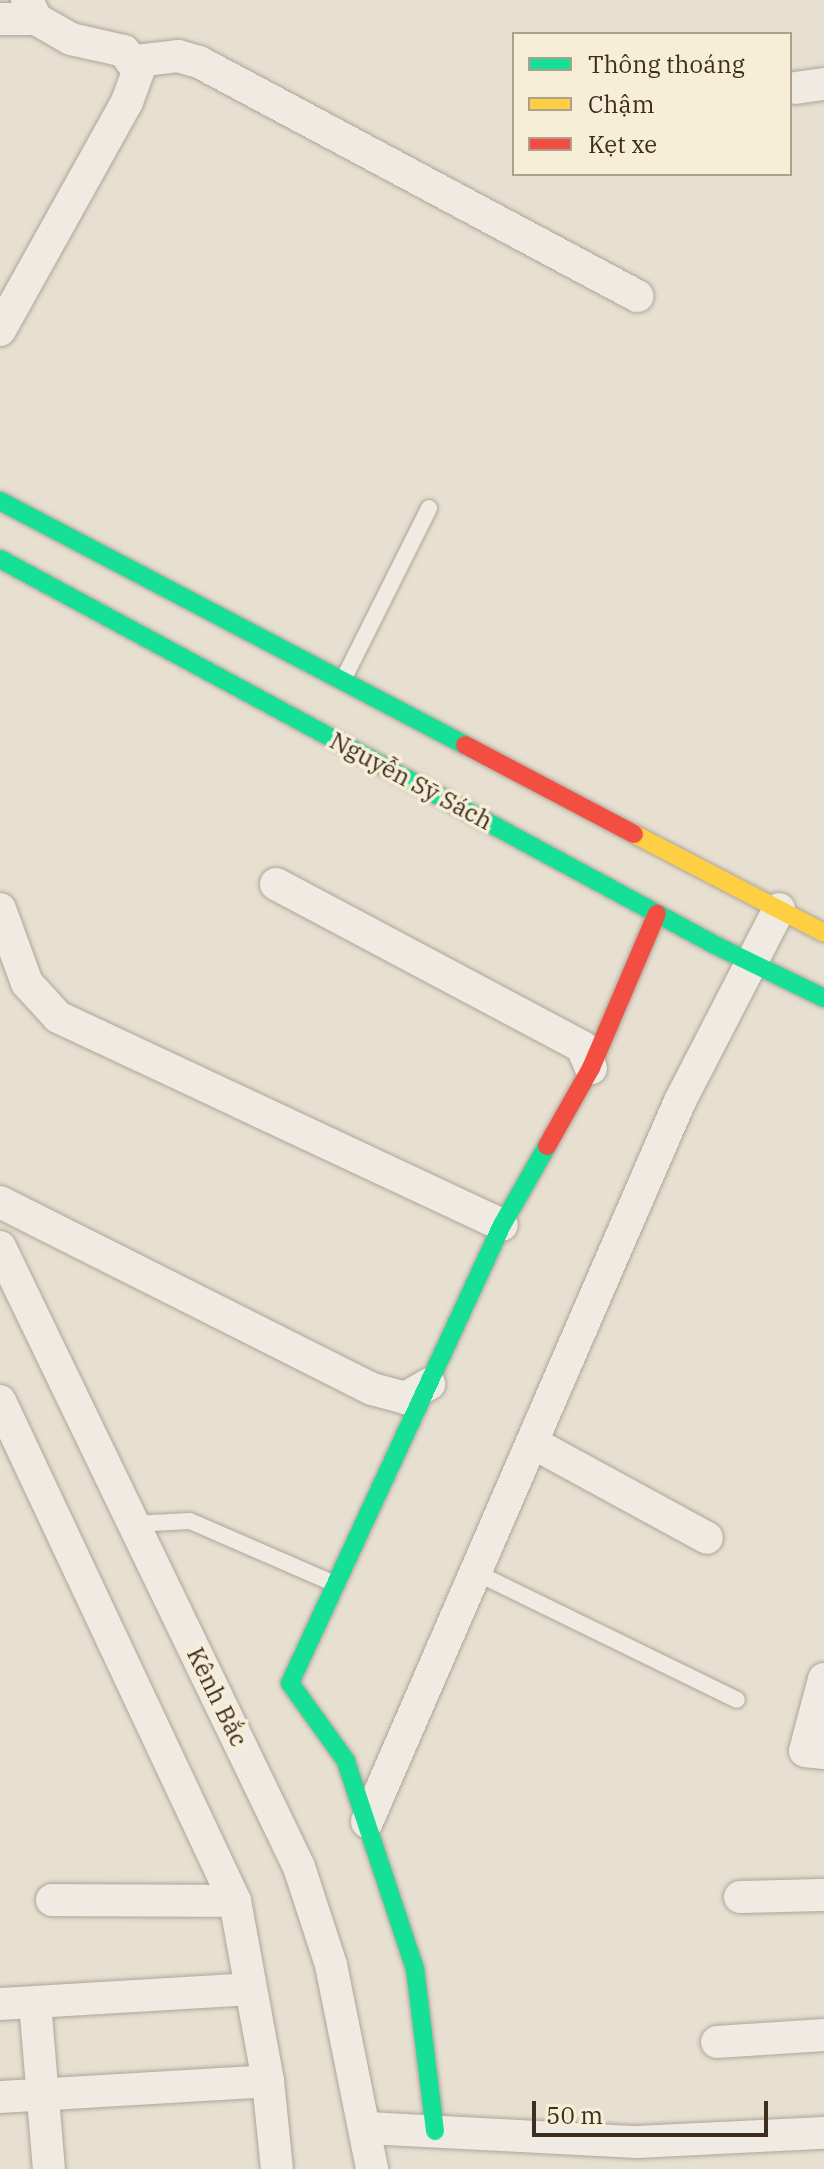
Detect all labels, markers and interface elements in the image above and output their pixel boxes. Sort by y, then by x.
legend [512,32,792,176]
text: Thông thoáng [588,48,745,80]
text: Chậm [588,88,655,120]
text: Kẹt xe [588,128,657,160]
street label: Nguyễn Sỹ Sách [325,726,497,836]
street label: Kênh Bắc [181,1643,253,1751]
scale bar [536,2085,772,2135]
text: 50 m [546,2099,603,2131]

